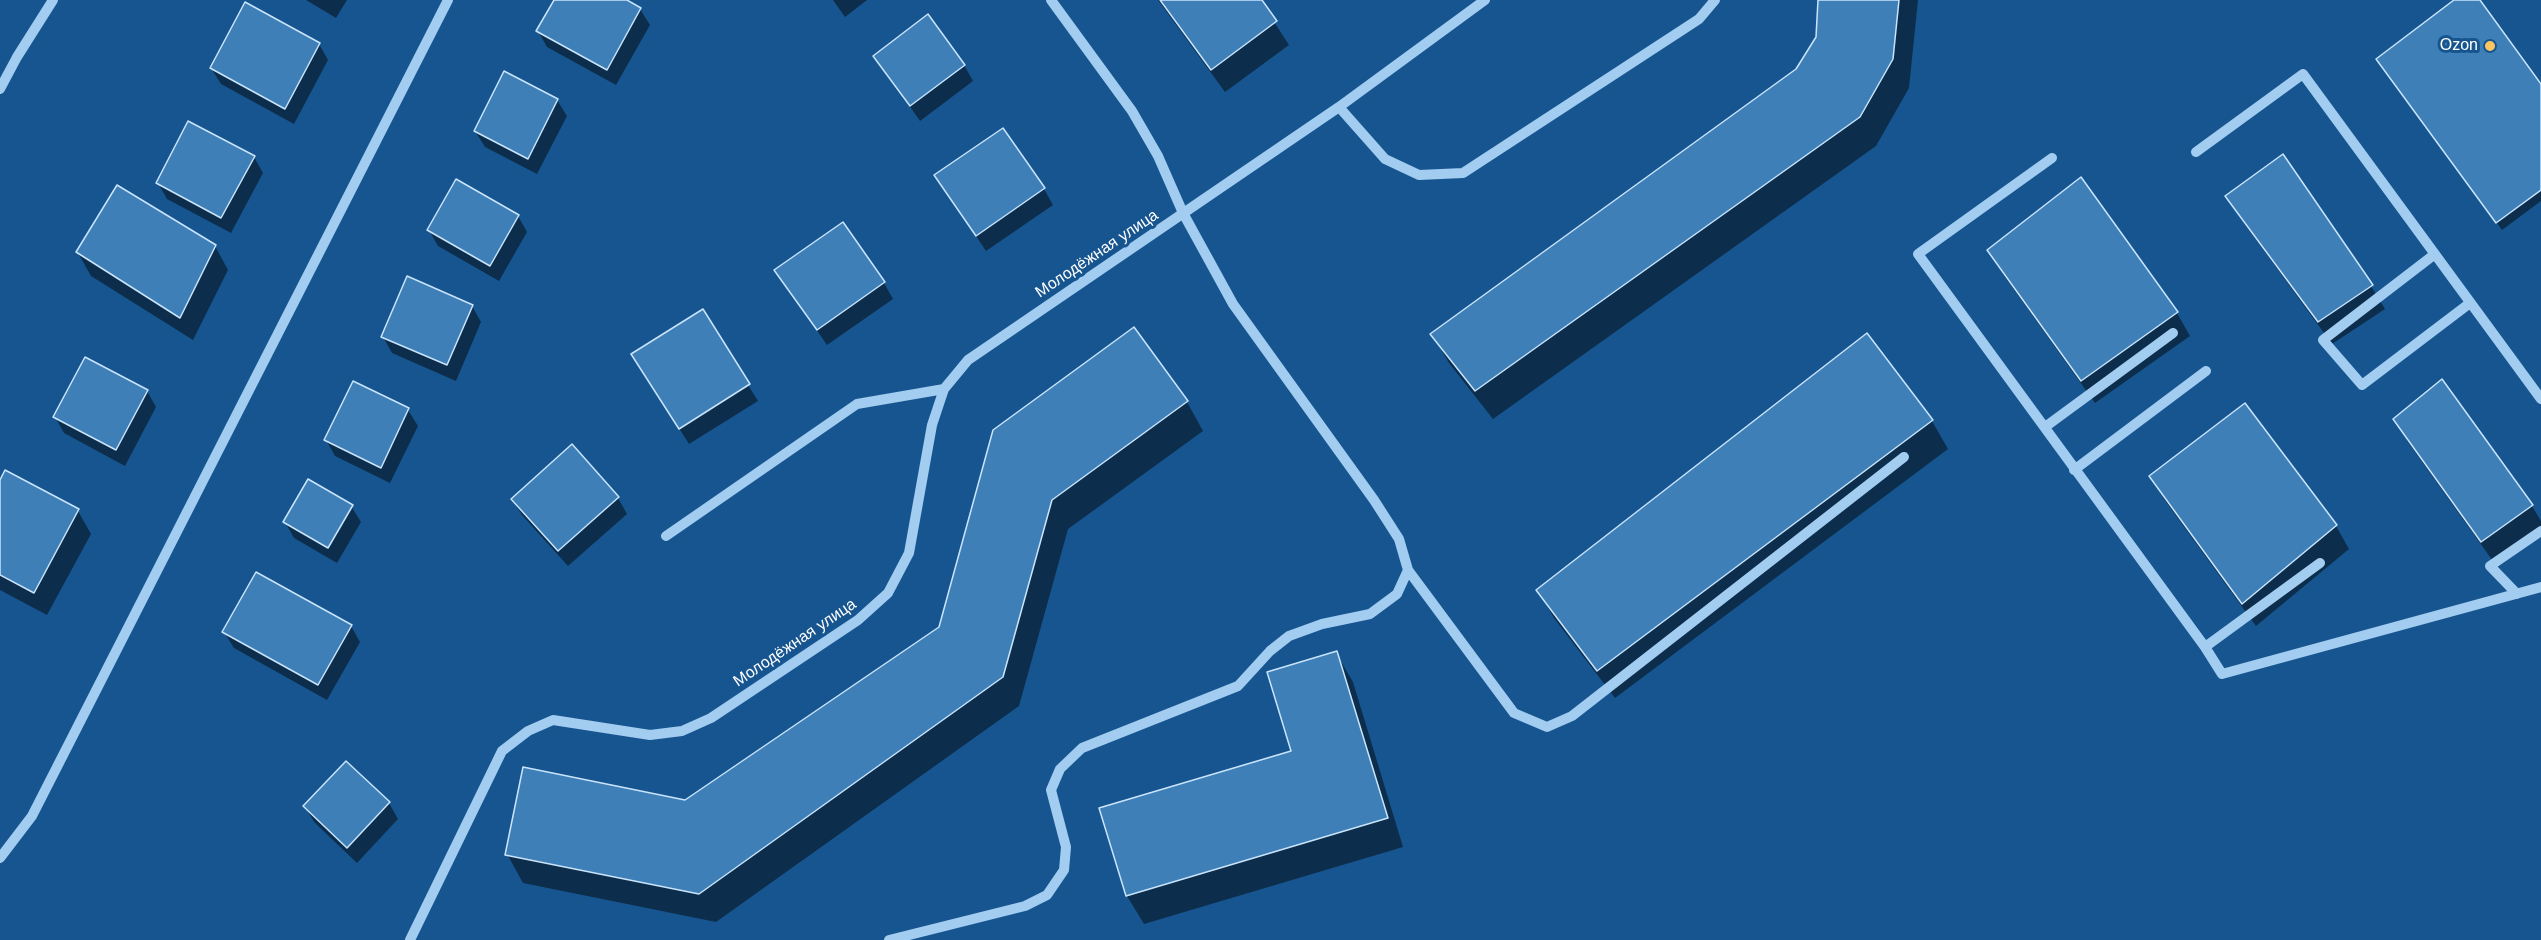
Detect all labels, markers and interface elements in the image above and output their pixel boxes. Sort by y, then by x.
place label: Ozon [2440,36,2478,56]
marker: Ozon [2483,39,2497,53]
street label: Молодёжная улица [1032,206,1162,302]
street label: Молодёжная улица [730,595,860,691]

